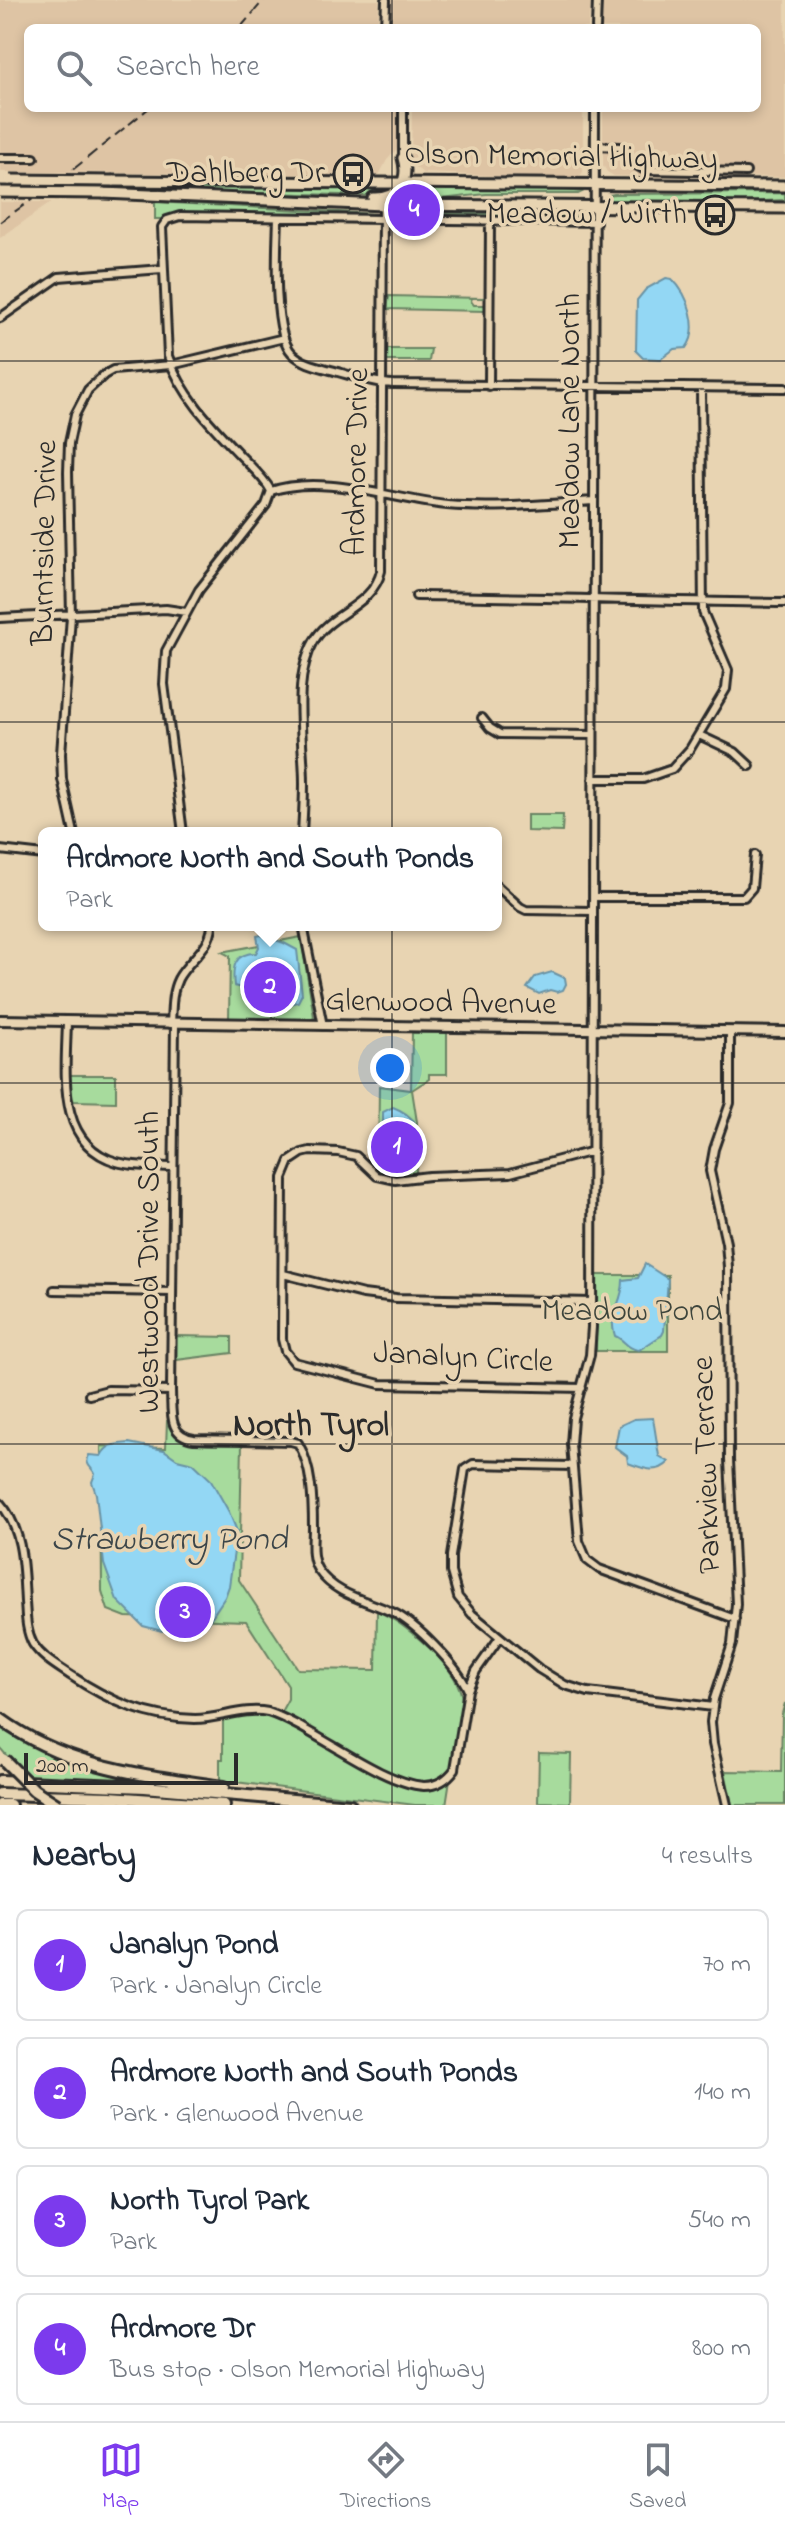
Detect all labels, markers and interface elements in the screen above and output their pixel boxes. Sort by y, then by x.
search box [24,24,761,112]
icon: search [52,46,96,90]
text: Search here [116,46,260,90]
street label: Olson Memorial Highway [404,132,718,184]
place label: Dahlberg Dr [166,151,325,198]
bus stop icon: Dahlberg Dr [332,153,374,195]
pin: 4 [388,180,440,240]
place label: Meadow / Wirth [486,192,687,239]
bus stop icon: Meadow / Wirth [694,194,736,236]
street label: Meadow Lane North [548,293,595,549]
street label: Ardmore Drive [333,367,383,556]
street label: Burntside Drive [21,439,71,647]
popup [38,827,502,931]
text: Ardmore North and South Ponds [66,838,474,882]
text: Park [66,882,113,920]
pin: 2 [244,957,296,1017]
street label: Glenwood Avenue [325,978,558,1030]
your location [370,1048,410,1088]
street label: Westwood Drive South [127,1111,174,1413]
pin: 1 [371,1117,423,1177]
park label: Meadow Pond [541,1289,723,1336]
street label: Janalyn Circle [372,1331,555,1387]
street label: Parkview Terrace [681,1355,735,1575]
district label: North Tyrol [233,1402,389,1453]
water label: Strawberry Pond [51,1516,289,1566]
pin: 3 [159,1582,211,1642]
scale bar [24,1749,238,1785]
text: 200 m [36,1751,89,1783]
text: Nearby [32,1832,136,1882]
text: 4 results [662,1838,753,1876]
text: Janalyn Pond [110,1924,279,1968]
text: 1 [56,1946,64,1984]
text: 70 m [702,1946,751,1984]
text: Park · Janalyn Circle [110,1968,322,2006]
text: Ardmore North and South Ponds [110,2052,518,2096]
text: 2 [54,2074,66,2112]
text: 140 m [694,2074,751,2112]
text: Park · Glenwood Avenue [110,2096,363,2134]
text: North Tyrol Park [110,2180,309,2224]
text: 3 [55,2202,65,2240]
text: 540 m [688,2202,751,2240]
text: Park [110,2224,157,2262]
text: Ardmore Dr [110,2308,255,2352]
text: 4 [55,2330,65,2368]
text: 800 m [692,2330,751,2368]
text: Bus stop · Olson Memorial Highway [110,2352,485,2390]
tab: Map [99,2438,143,2518]
tab: Directions [340,2438,432,2518]
tab: Saved [629,2438,686,2518]

